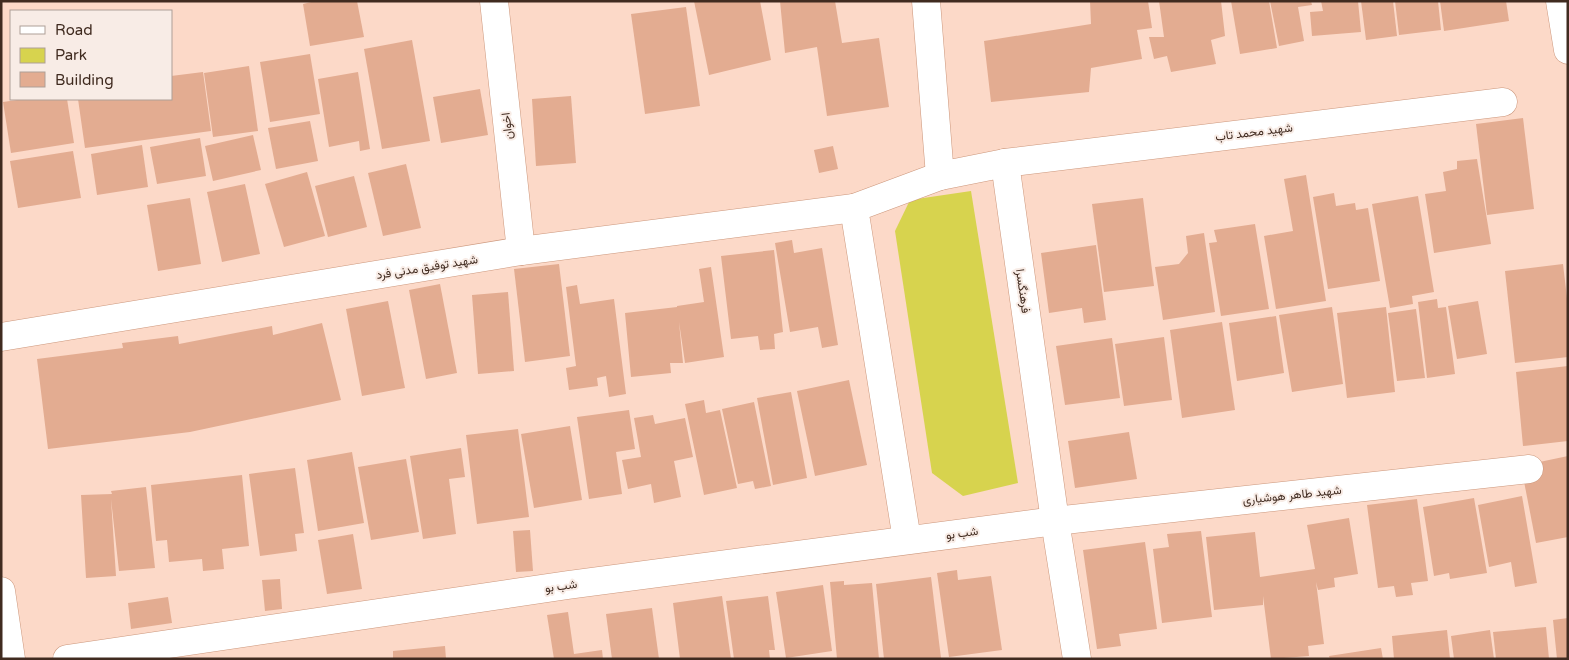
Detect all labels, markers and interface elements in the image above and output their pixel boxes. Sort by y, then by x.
legend [10,10,172,100]
text: Road [55,21,93,39]
text: Park [55,46,87,64]
text: Building [55,71,114,89]
street label: اخوان [499,112,516,140]
street label: شهید محمد تاب [1215,120,1294,145]
street label: شهید توفیق مدنی فرد [375,252,479,283]
street label: فرهنگسرا [1012,268,1033,314]
street label: شهید طاهر هوشیاری [1242,483,1342,508]
street label: شب بو [945,524,979,543]
street label: شب بو [544,577,578,596]

